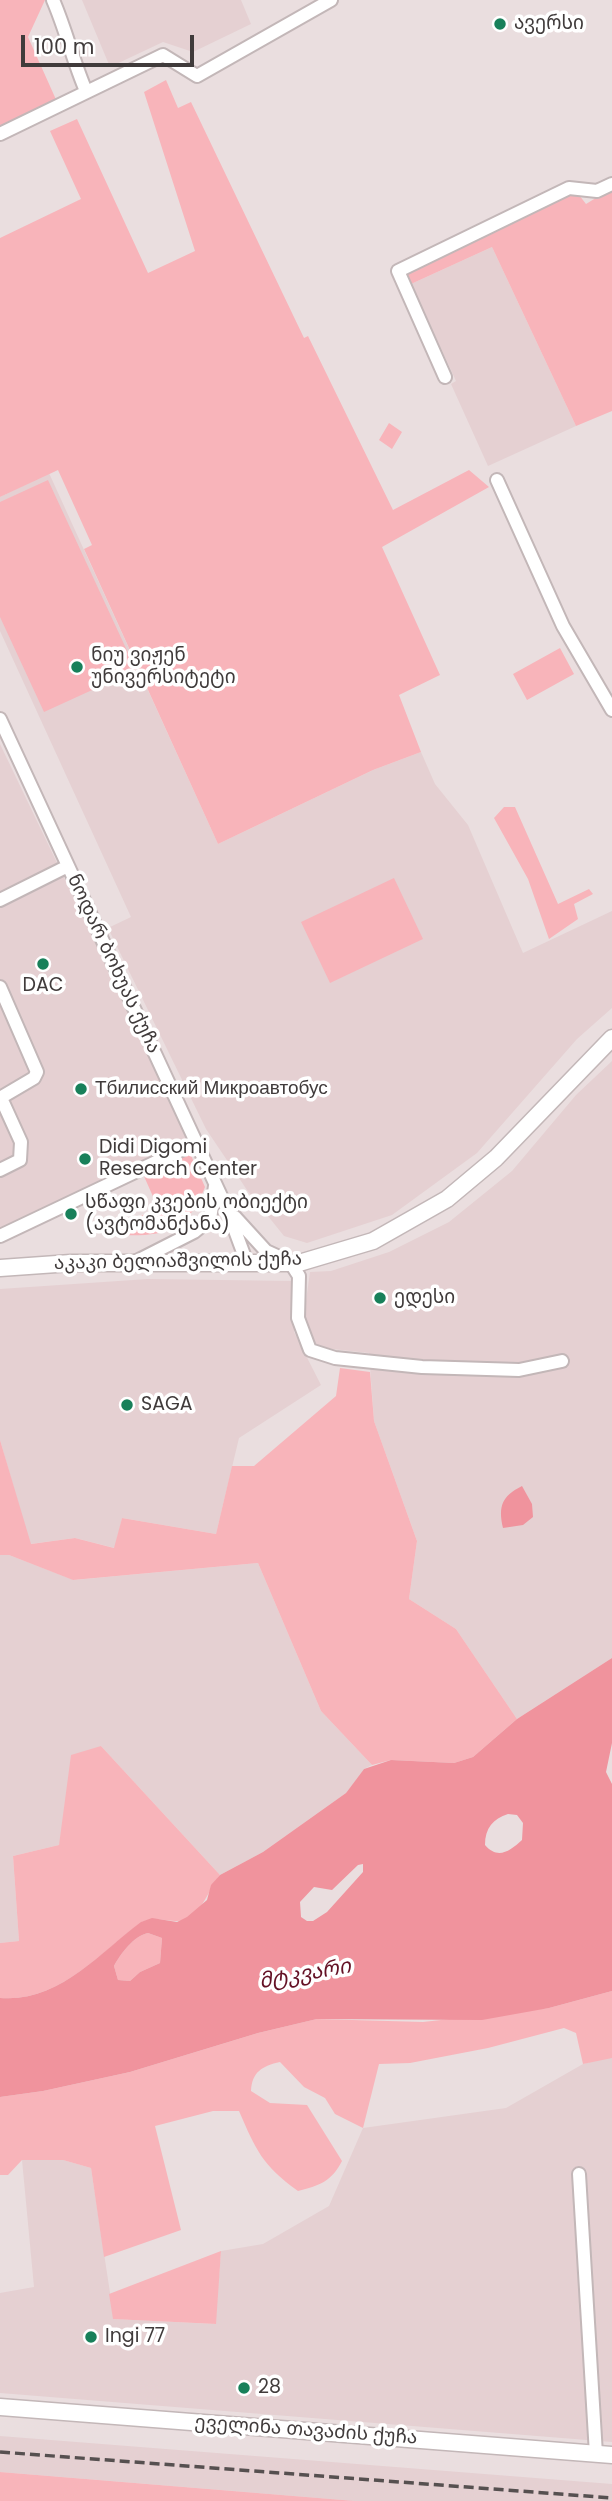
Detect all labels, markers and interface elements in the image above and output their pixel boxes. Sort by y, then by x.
place label: ავერსი [514,13,584,35]
marker: ავერსი [492,16,508,32]
scale bar [24,21,198,65]
text: 100 m [34,32,94,61]
place label: ნიუ ვიჟენ უნივერსიტეტი [91,645,236,689]
marker: ნიუ ვიჟენ უნივერსიტეტი [69,659,85,675]
street label: ნოდარ ბოხუას ქუჩა [61,871,165,1057]
marker: DAC [35,956,51,972]
place label: DAC [23,975,63,997]
place label: Тбилисский Микроавтобус [95,1078,328,1100]
marker: Тбилисский Микроавтобус [73,1081,89,1097]
place label: Didi Digomi Research Center [99,1137,257,1181]
marker: Didi Digomi Research Center [77,1151,93,1167]
place label: სწაფი კვების ობიექტი (ავტომანქანა) [85,1192,308,1236]
marker: სწაფი კვების ობიექტი (ავტომანქანა) [63,1206,79,1222]
street label: აკაკი ბელიაშვილის ქუჩა [54,1248,302,1276]
place label: ედესი [394,1287,455,1309]
marker: ედესი [372,1290,388,1306]
place label: SAGA [141,1394,193,1416]
marker: SAGA [119,1397,135,1413]
water label: მტკვარი [257,1955,353,1995]
place label: Ingi 77 [105,2326,165,2348]
marker: Ingi 77 [83,2329,99,2345]
place label: 28 [258,2377,281,2399]
marker: 28 [236,2380,252,2396]
street label: ეველინა თავაძის ქუჩა [194,2412,418,2450]

